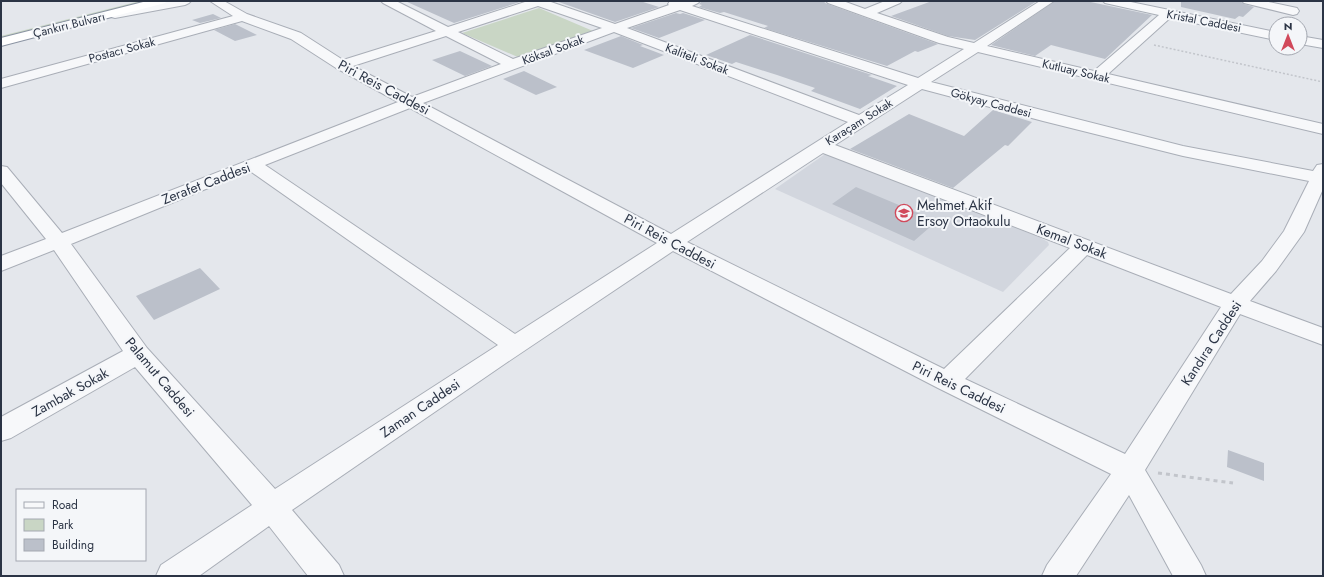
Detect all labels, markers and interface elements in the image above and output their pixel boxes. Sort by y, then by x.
street label: Kristal Caddesi [1165,5,1243,37]
street label: Çankırı Bulvarı [31,7,107,43]
north arrow [1268,16,1308,56]
text: N [1284,18,1292,34]
street label: Köksal Sokak [520,30,587,70]
street label: Postacı Sokak [87,32,158,68]
street label: Kaliteli Sokak [663,39,732,80]
street label: Piri Reis Caddesi [335,54,433,120]
street label: Kutluay Sokak [1040,55,1112,88]
street label: Gökyay Caddesi [949,84,1033,122]
street label: Karaçam Sokak [822,94,897,150]
street label: Zerafet Caddesi [159,157,253,209]
place label: Mehmet Akif Ersoy Ortaokulu [917,195,1010,231]
school or university icon: Mehmet Akif Ersoy Ortaokulu [894,203,914,223]
street label: Piri Reis Caddesi [621,208,719,274]
street label: Kemal Sokak [1034,218,1111,264]
street label: Kandıra Caddesi [1176,296,1246,390]
street label: Palamut Caddesi [121,333,199,421]
street label: Piri Reis Caddesi [909,356,1009,418]
street label: Zambak Sokak [28,362,113,421]
street label: Zaman Caddesi [376,374,464,442]
legend [16,489,146,561]
text: Road [52,496,78,514]
text: Park [52,516,74,534]
text: Building [52,536,94,554]

